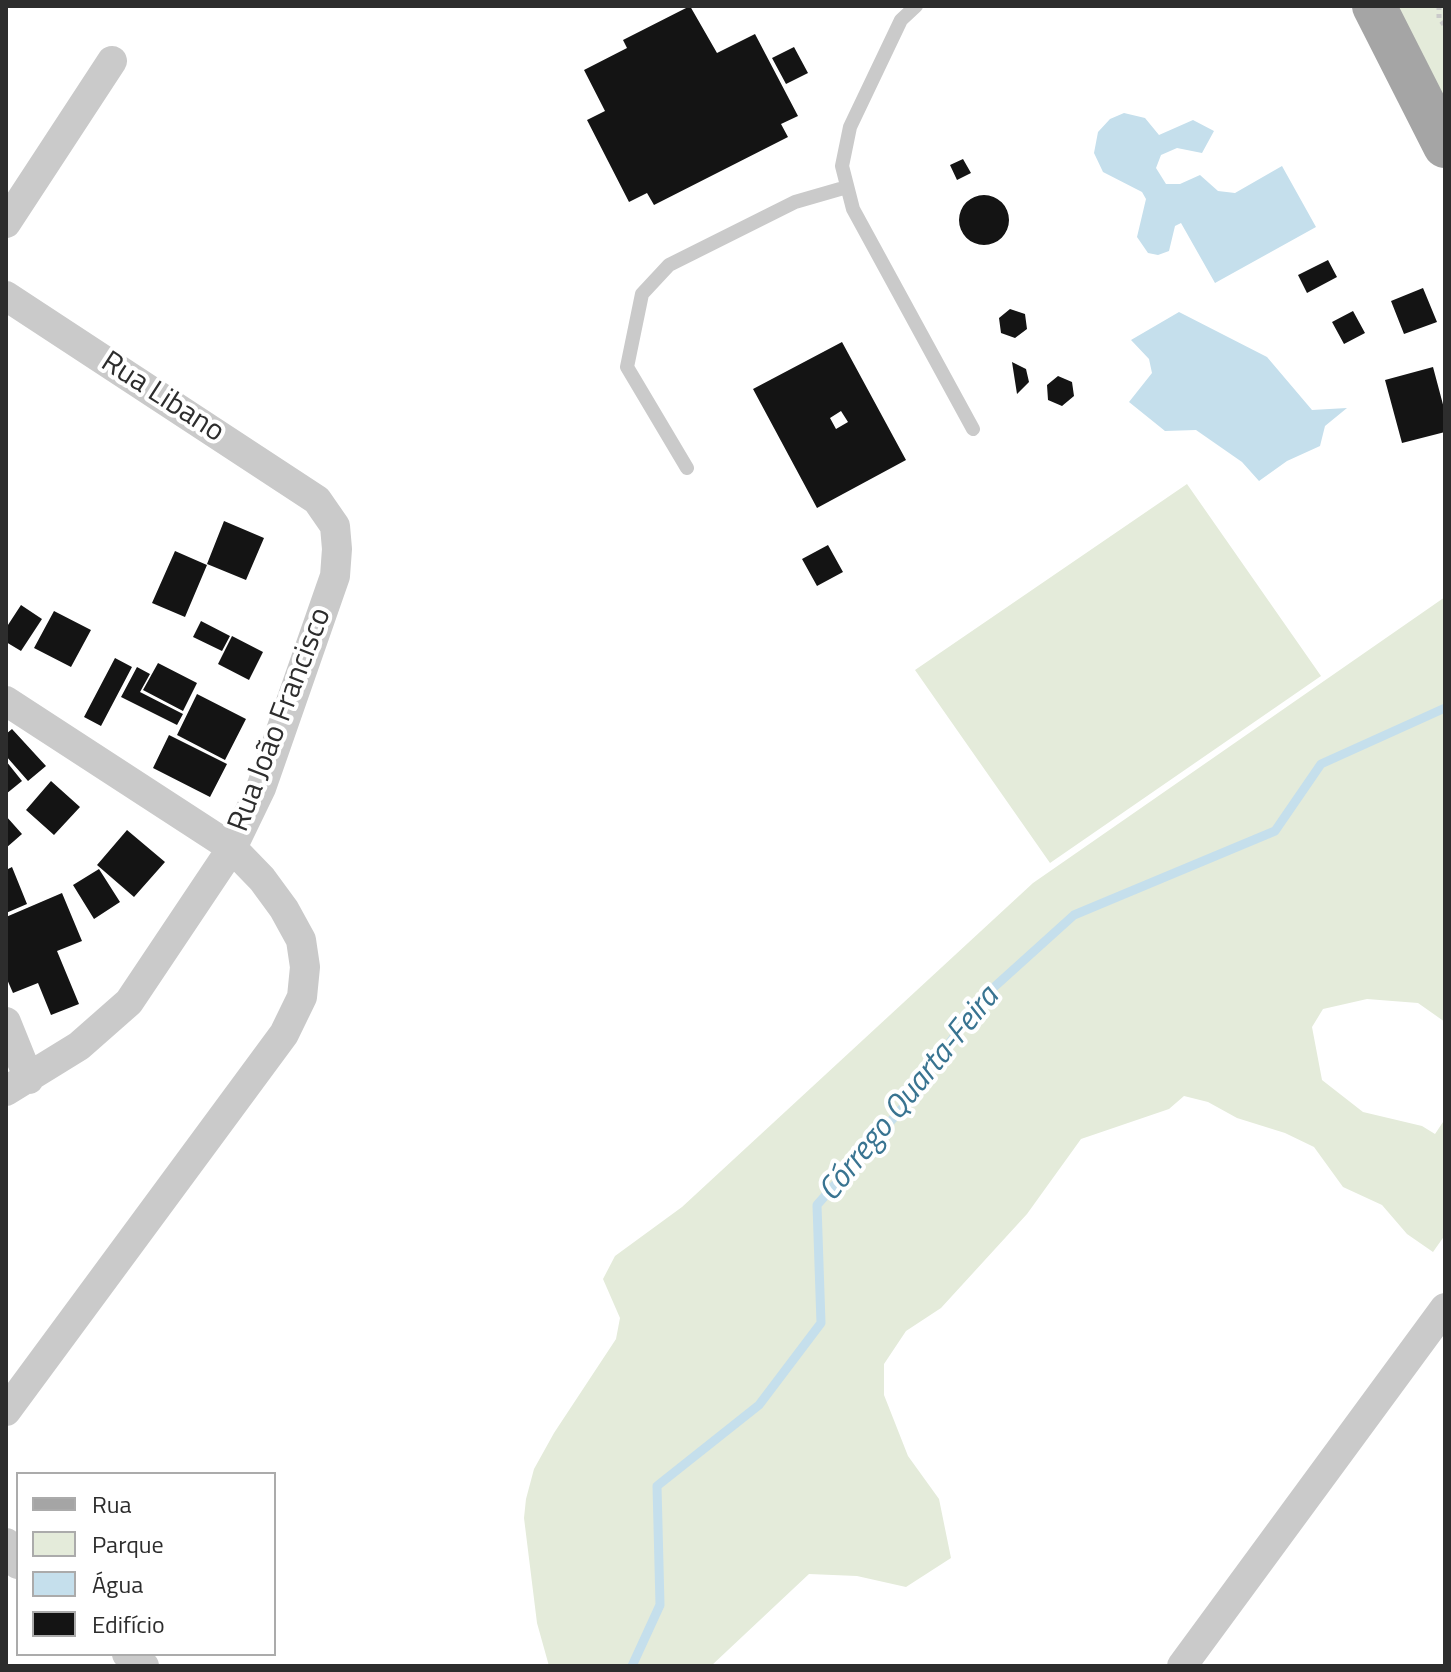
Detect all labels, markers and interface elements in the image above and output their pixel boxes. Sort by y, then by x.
street label: Rua Libano [94,345,230,451]
street label: Rua João Francisco [222,603,340,837]
water label: Córrego Quarta-Feira [812,980,1008,1210]
legend [16,1472,276,1656]
text: Rua [92,1486,131,1522]
text: Parque [92,1526,164,1562]
text: Água [92,1566,143,1602]
text: Edifício [92,1606,165,1642]

